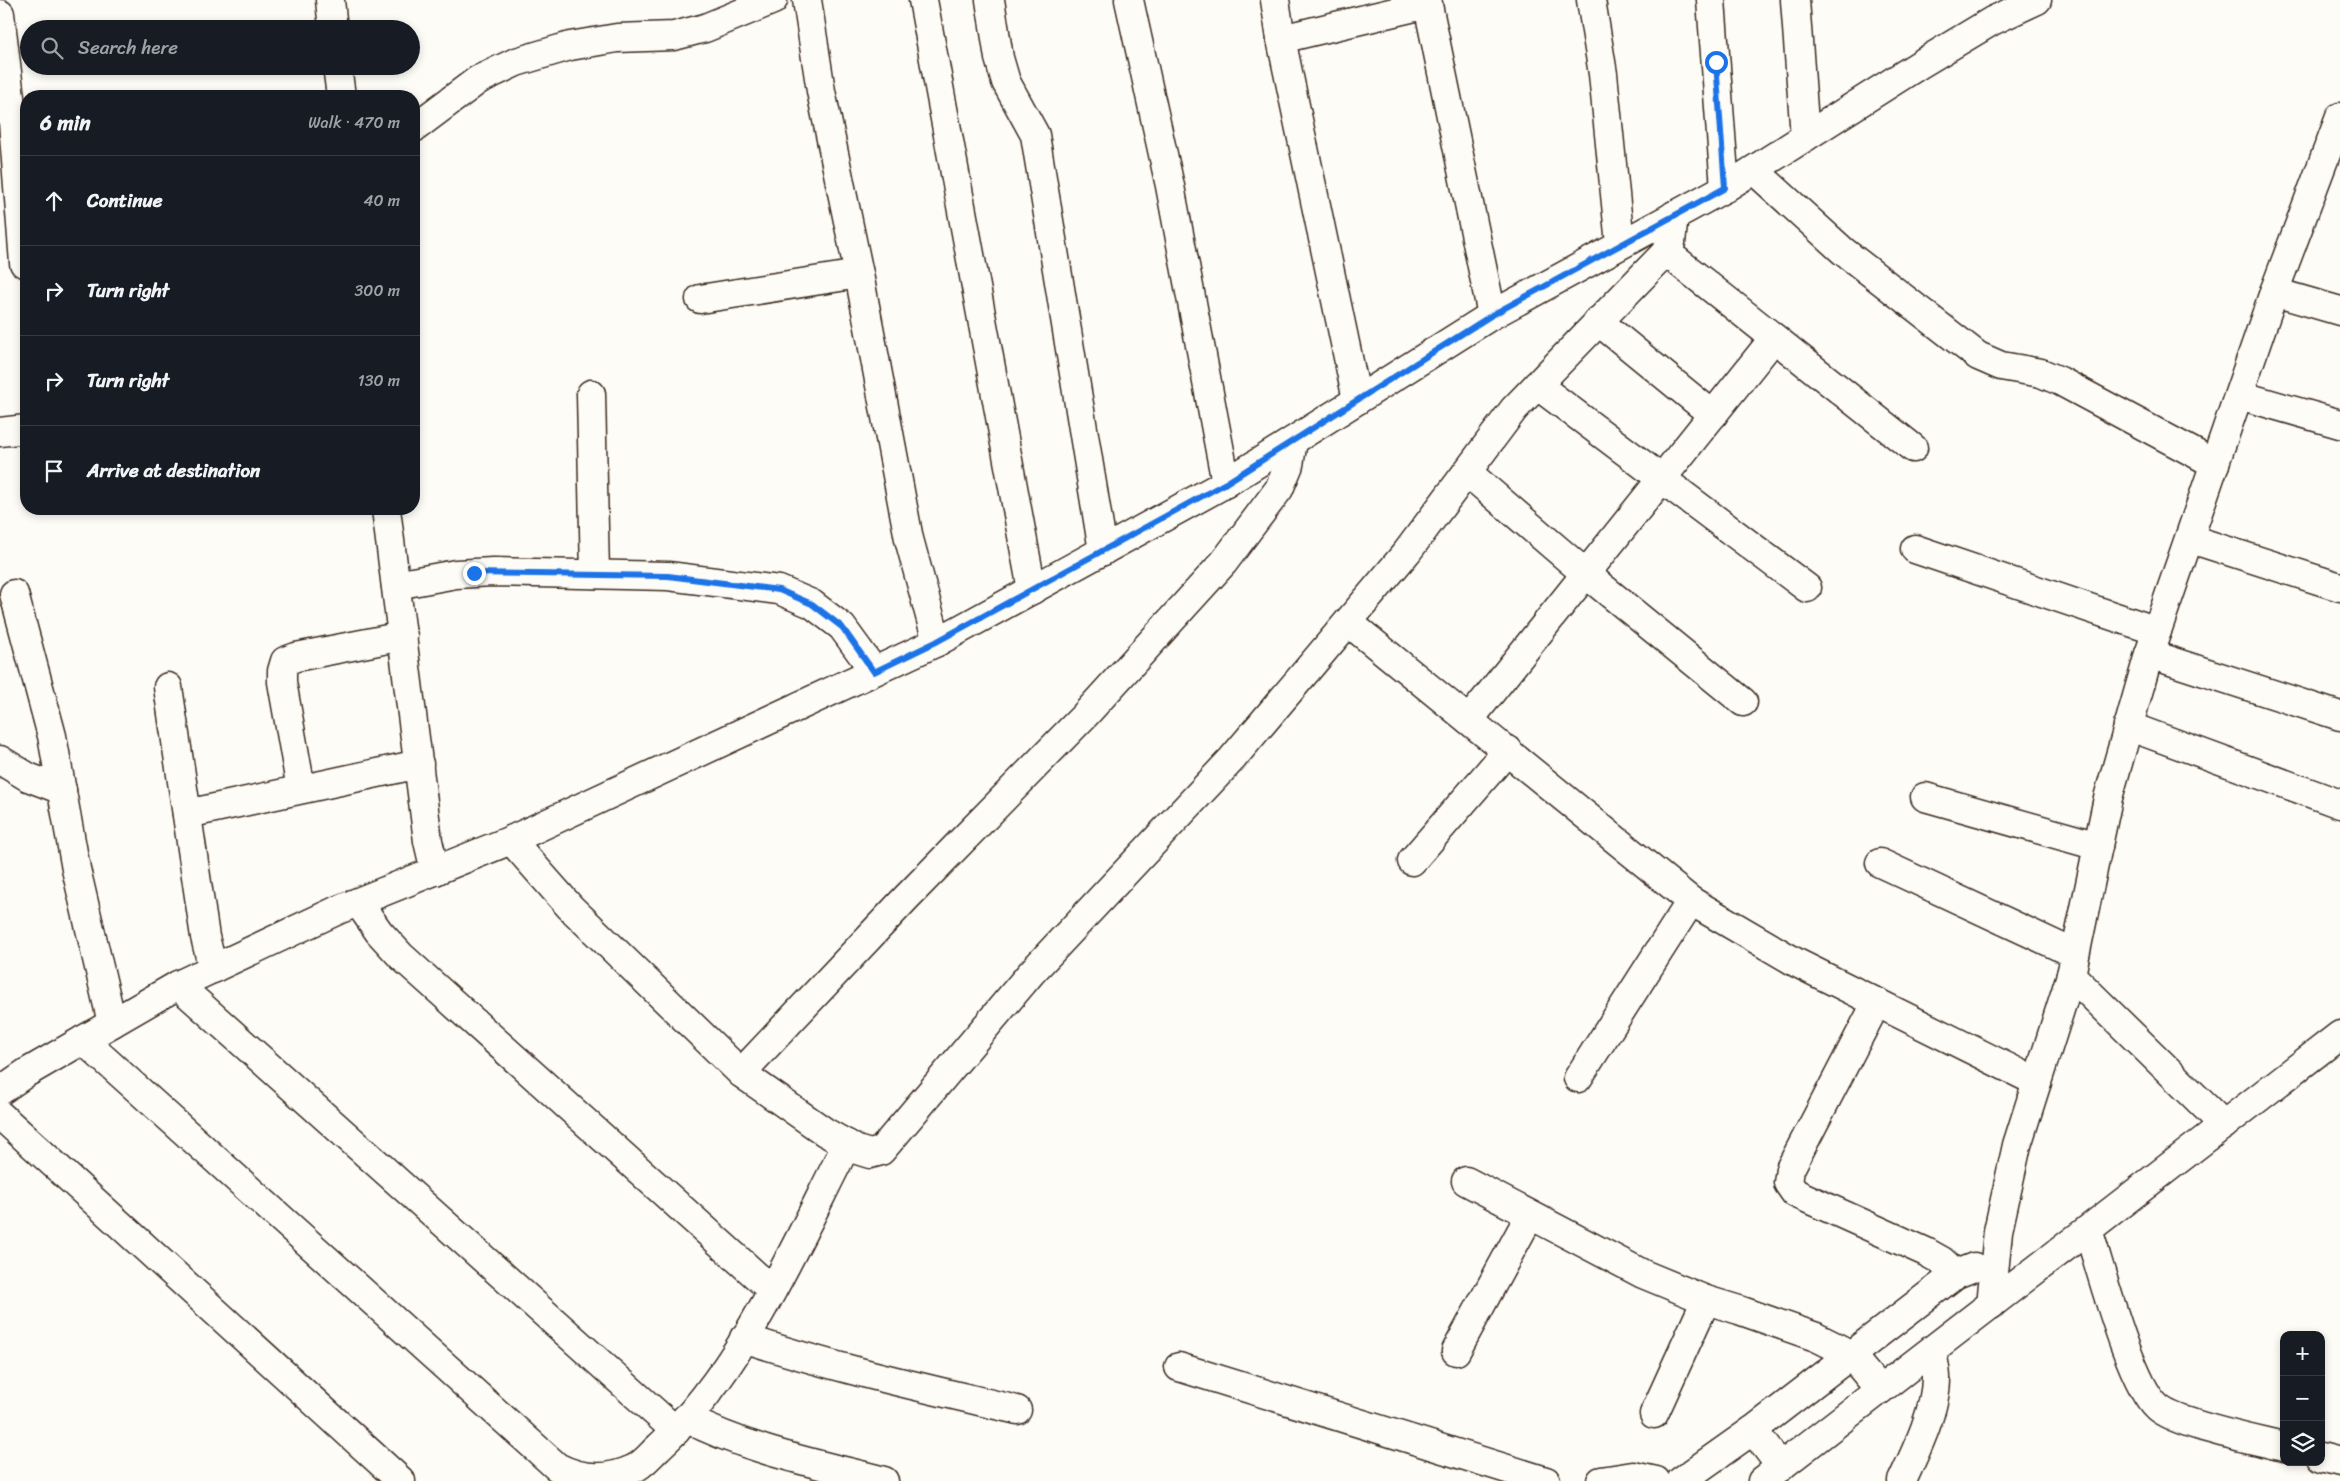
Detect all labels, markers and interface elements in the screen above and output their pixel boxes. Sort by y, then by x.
search box [20,20,420,75]
text: Search here [78,31,178,64]
icon: search [38,34,66,62]
route start [1705,51,1728,74]
text: 6 min [40,104,91,142]
text: Walk · 470 m [308,108,400,137]
text: Continue [87,184,163,217]
text: 40 m [363,186,400,215]
icon: ahead [40,187,68,215]
text: Turn right [87,274,169,307]
text: 300 m [355,276,400,305]
icon: right [40,277,68,305]
text: Turn right [87,364,169,397]
text: 130 m [358,366,400,395]
icon: right [40,367,68,395]
text: Arrive at destination [87,454,260,487]
icon: arrive [40,457,68,485]
route end [463,562,486,585]
map controls [2280,1331,2325,1466]
button: + [2280,1331,2325,1376]
button: − [2280,1376,2325,1421]
button: layers [2280,1421,2325,1466]

